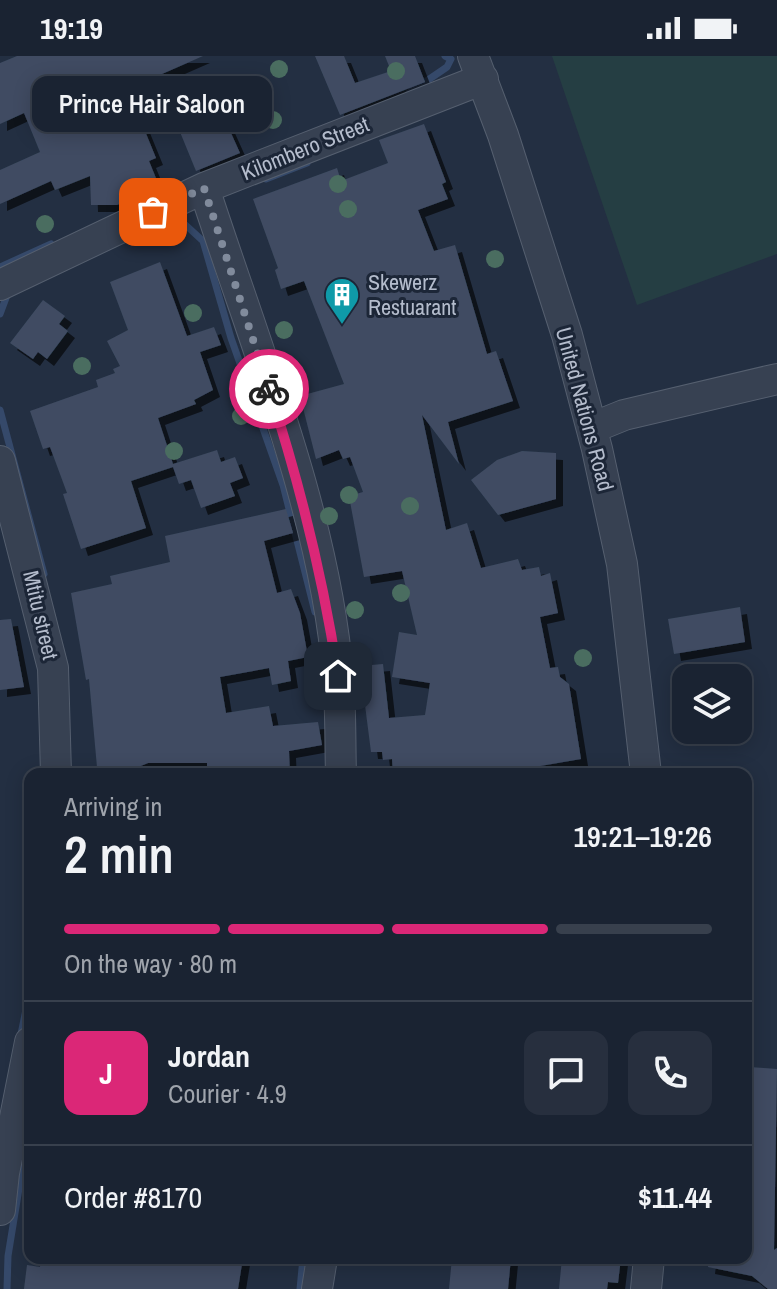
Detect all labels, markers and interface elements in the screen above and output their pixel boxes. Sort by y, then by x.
text: 19:19 [40,8,103,48]
callout: Prince Hair Saloon [33,76,273,132]
text: Prince Hair Saloon [59,86,245,121]
street label: Kilombero Street [237,109,373,187]
pin [119,178,187,246]
icon: bag [131,190,175,234]
place label: Skewerz Restuarant [368,267,456,322]
building icon: Skewerz Restuarant [323,276,361,326]
street label: United Nations Road [549,324,621,494]
courier [229,349,309,429]
icon: bike [247,367,291,411]
street label: Mtitu street [16,568,66,662]
pin [304,642,372,710]
icon: home [316,654,360,698]
map controls [672,664,752,744]
button: layers [672,664,752,744]
text: Arriving in [64,789,162,824]
text: 19:21–19:26 [573,816,712,856]
text: 2 min [64,819,174,889]
text: On the way · 80 m [64,946,237,981]
button: chat [524,1031,608,1115]
button: phone [628,1031,712,1115]
text: Jordan [168,1036,250,1076]
text: J [99,1053,113,1093]
text: Courier · 4.9 [168,1076,287,1111]
text: Order #8170 [64,1177,202,1217]
text: $11.44 [638,1177,712,1217]

